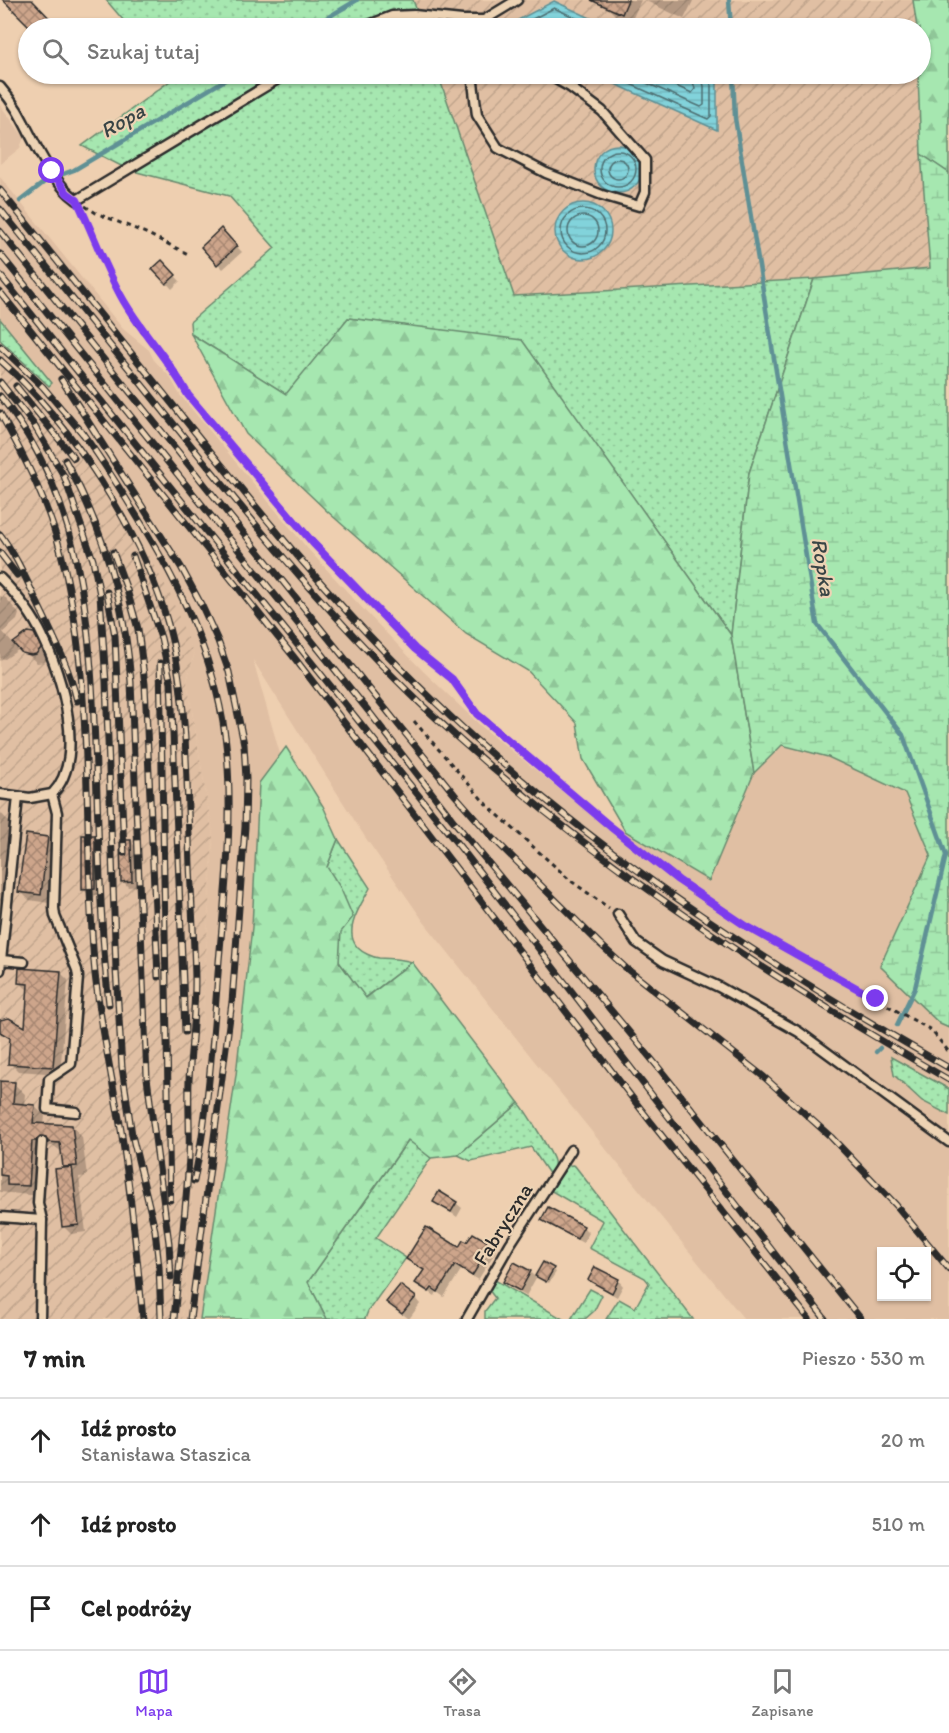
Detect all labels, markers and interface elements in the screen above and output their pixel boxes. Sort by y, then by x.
search box [18,18,931,84]
icon: search [39,35,72,68]
text: Szukaj tutaj [87,38,200,65]
water label: Ropa [95,96,150,144]
route start [38,157,64,183]
water label: Ropka [806,536,842,599]
route end [862,985,888,1011]
street label: Fabryczna [468,1178,538,1269]
map controls [877,1247,931,1301]
button: locate [877,1247,931,1301]
text: 7 min [24,1342,85,1374]
text: Pieszo · 530 m [802,1346,925,1370]
text: Idź prosto [81,1415,177,1442]
icon: ahead [24,1424,57,1457]
text: 20 m [881,1428,925,1452]
text: Stanisława Staszica [81,1442,251,1466]
icon: ahead [24,1508,57,1541]
text: Idź prosto [81,1511,177,1538]
text: 510 m [872,1512,925,1536]
icon: arrive [24,1592,57,1625]
text: Cel podróży [81,1595,191,1622]
tab: Mapa [135,1665,173,1720]
tab: Trasa [443,1665,481,1720]
tab: Zapisane [751,1665,814,1720]

